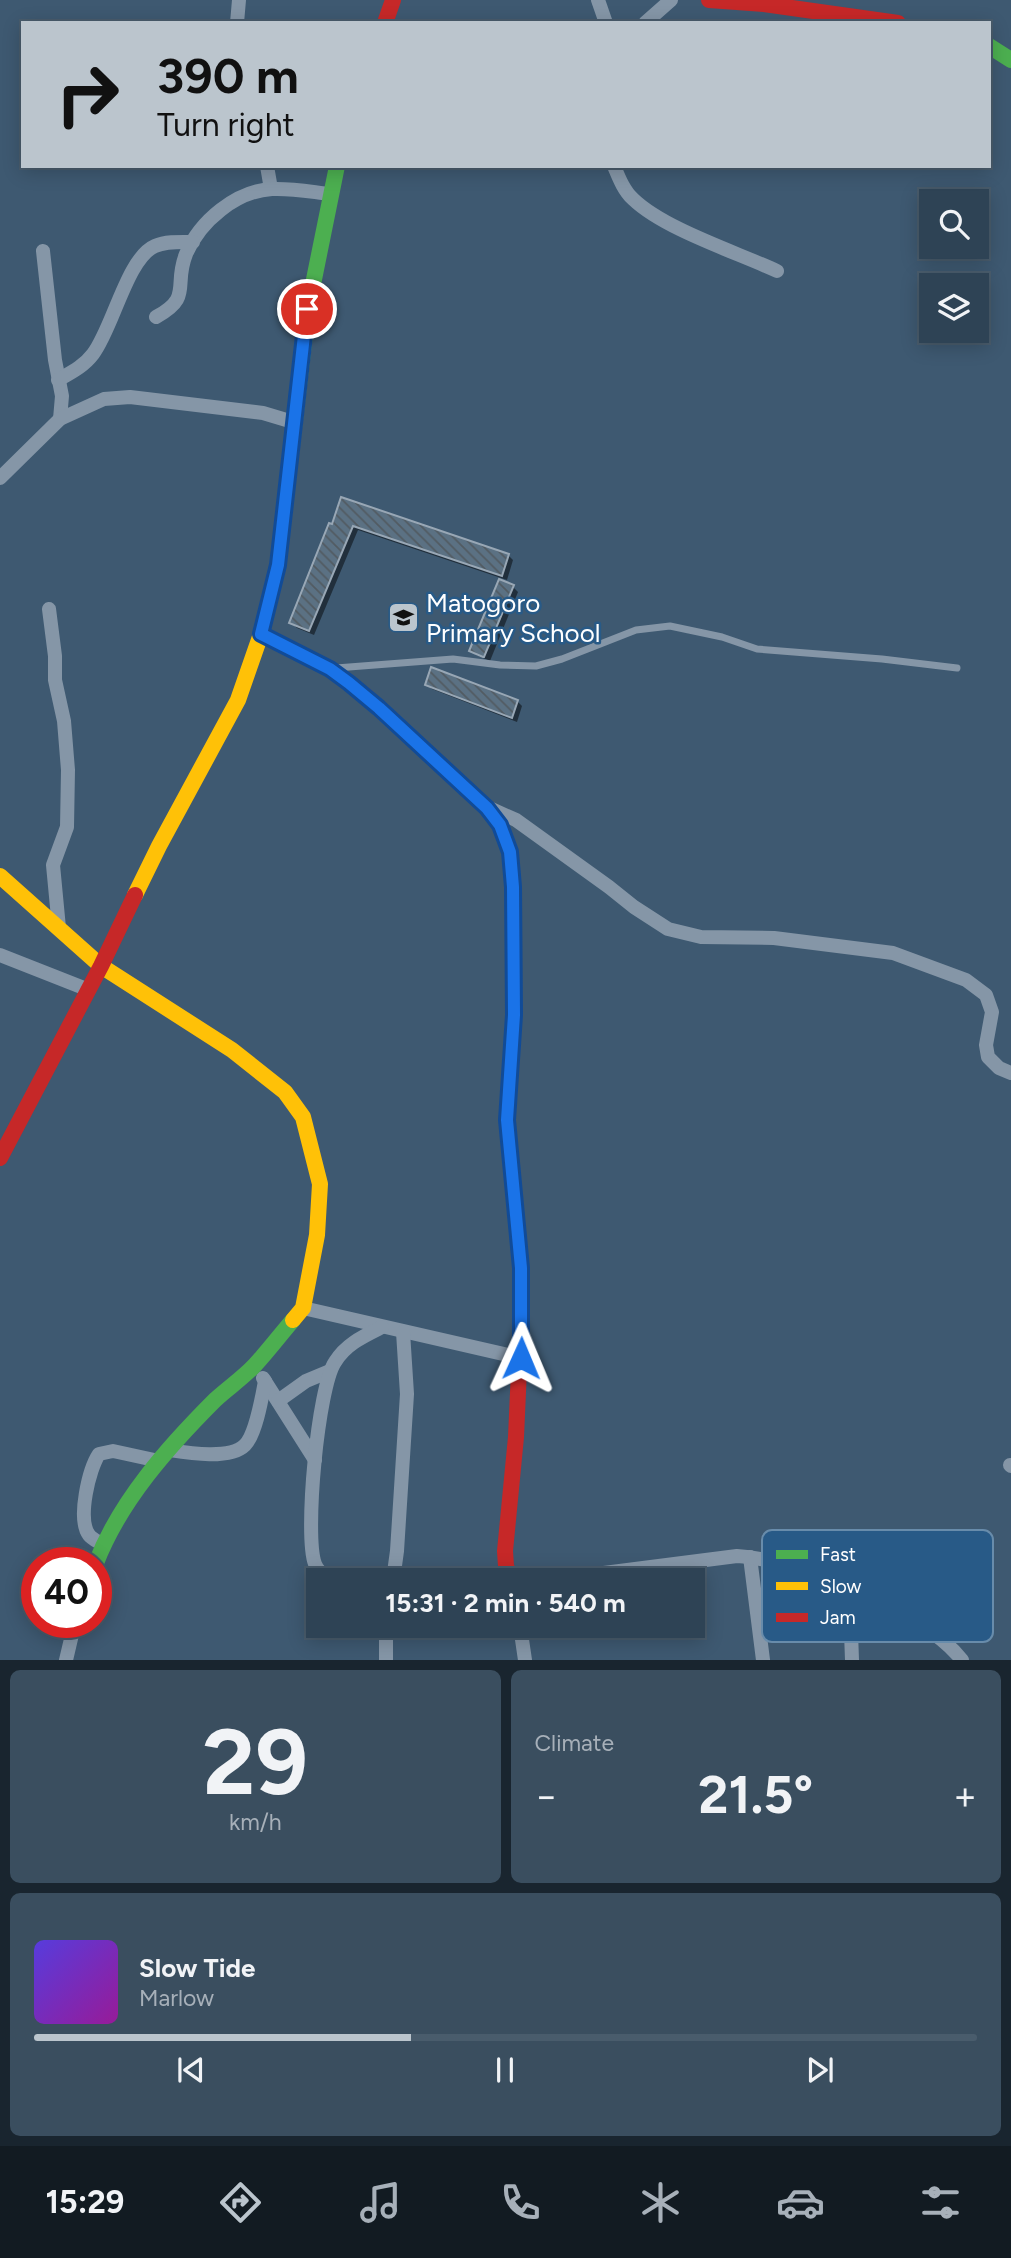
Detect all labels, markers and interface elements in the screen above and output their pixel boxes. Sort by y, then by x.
text: 390 m [157,46,299,105]
icon: right [42,49,133,140]
text: Turn right [157,106,295,144]
map controls [919,189,989,343]
button: search [919,189,989,259]
button: layers [919,273,989,343]
pin [277,279,337,339]
icon: arrive [288,290,326,328]
place label: Matogoro Primary School [426,587,600,649]
school or university icon: Matogoro Primary School [386,601,420,635]
position arrow [484,1321,558,1395]
legend [762,1530,993,1642]
text: Fast [820,1543,856,1566]
speed limit sign: 40 [21,1547,112,1638]
text: Slow [820,1575,862,1598]
text: 15:31 · 2 min · 540 m [385,1587,626,1619]
text: Jam [820,1606,856,1629]
text: 29 [203,1708,308,1817]
text: Climate [535,1729,614,1757]
text: 21.5° [698,1764,813,1826]
text: − [535,1773,558,1819]
text: + [953,1773,977,1819]
text: km/h [229,1808,282,1836]
text: Slow Tide [139,1952,255,1984]
text: Marlow [139,1984,214,2012]
icon: previous [172,2051,210,2089]
icon: pause [486,2051,524,2089]
icon: next [801,2051,839,2089]
icon: directions [216,2178,265,2227]
icon: music [356,2178,405,2227]
icon: phone [496,2178,545,2227]
icon: climate [636,2178,685,2227]
icon: car [776,2178,825,2227]
icon: filters [916,2178,965,2227]
text: 15:29 [46,2183,124,2221]

